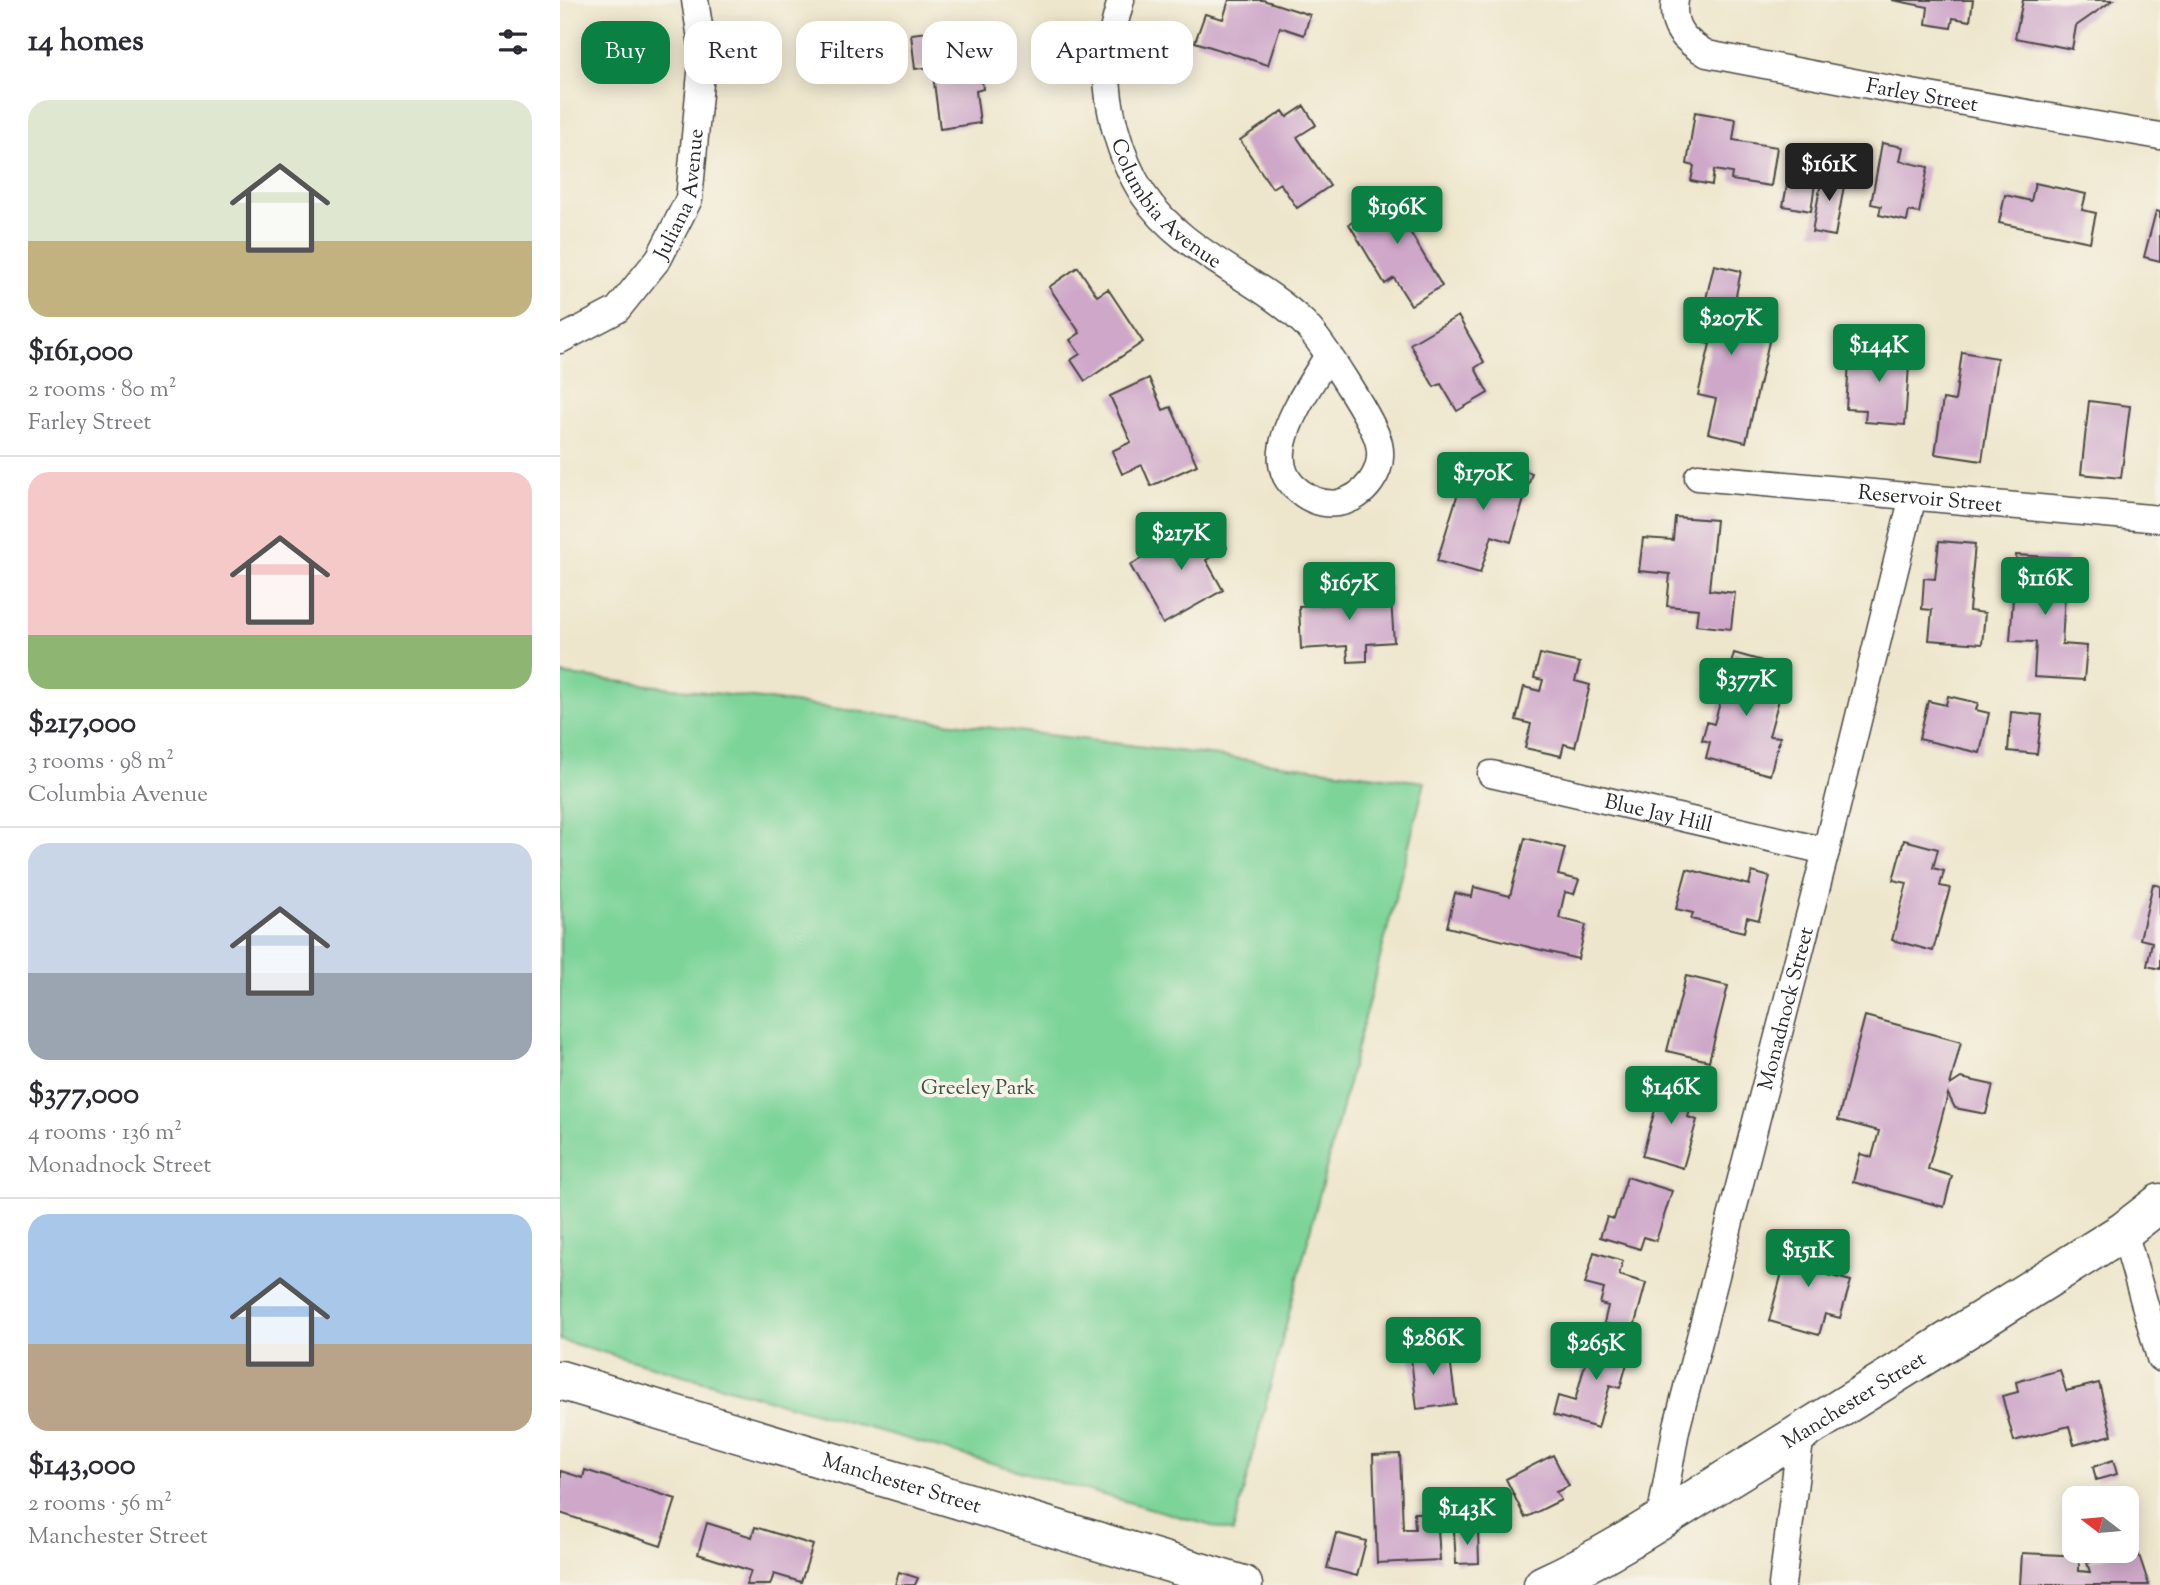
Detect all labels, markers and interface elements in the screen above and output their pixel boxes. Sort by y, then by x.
text: 14 homes [28,21,144,64]
chip: Buy [581,21,670,84]
chip: Rent [684,21,782,84]
chip: Filters [796,21,908,84]
chip: New [922,21,1017,84]
chip: Apartment [1031,21,1193,84]
icon: filters [494,23,532,61]
street label: Farley Street [1863,72,1980,121]
street label: Juliana Avenue [647,127,713,266]
street label: Columbia Avenue [1102,135,1227,277]
pin: $161K [1780,144,1878,203]
icon: home [217,145,343,271]
text: $161K [1801,149,1857,182]
pin: $196K [1348,187,1446,246]
text: $196K [1367,192,1427,225]
pin: $207K [1682,298,1780,357]
text: $207K [1699,303,1763,336]
pin: $144K [1830,324,1928,384]
text: $144K [1849,330,1909,363]
text: $161,000 [28,331,133,374]
text: 2 rooms · 80 m² [28,374,176,407]
text: Farley Street [28,407,152,440]
pin: $170K [1434,452,1532,512]
text: $170K [1453,458,1513,491]
street label: Reservoir Street [1857,479,2003,522]
pin: $217K [1132,512,1230,572]
icon: home [217,517,343,643]
text: $217K [1151,518,1211,551]
pin: $116K [1996,558,2094,617]
pin: $167K [1300,562,1398,622]
text: $116K [2017,563,2073,596]
text: $167K [1319,568,1379,601]
pin: $377K [1697,658,1795,718]
text: $377K [1715,664,1777,697]
text: $217,000 [28,703,136,746]
text: 3 rooms · 98 m² [28,746,174,779]
text: Columbia Avenue [28,779,208,812]
street label: Blue Jay Hill [1601,788,1715,841]
icon: home [217,888,343,1014]
street label: Monadnock Street [1752,924,1823,1094]
pin: $146K [1622,1066,1720,1126]
text: $146K [1641,1072,1701,1105]
text: $377,000 [28,1074,139,1117]
park label: Greeley Park [921,1074,1036,1104]
text: 4 rooms · 136 m² [28,1117,182,1150]
text: Monadnock Street [28,1150,211,1183]
pin: $151K [1759,1230,1857,1289]
text: $151K [1782,1235,1834,1268]
icon: home [217,1259,343,1385]
pin: $286K [1384,1318,1482,1377]
pin: $265K [1547,1322,1645,1382]
text: $286K [1402,1323,1464,1356]
text: $265K [1567,1328,1625,1361]
street label: Manchester Street [1777,1345,1933,1458]
text: $143,000 [28,1445,136,1488]
street label: Manchester Street [818,1447,984,1523]
north arrow [2062,1486,2138,1563]
map controls [2062,1486,2139,1563]
text: 2 rooms · 56 m² [28,1488,172,1521]
pin: $143K [1418,1488,1516,1547]
text: $143K [1438,1493,1496,1526]
text: Manchester Street [28,1521,208,1554]

